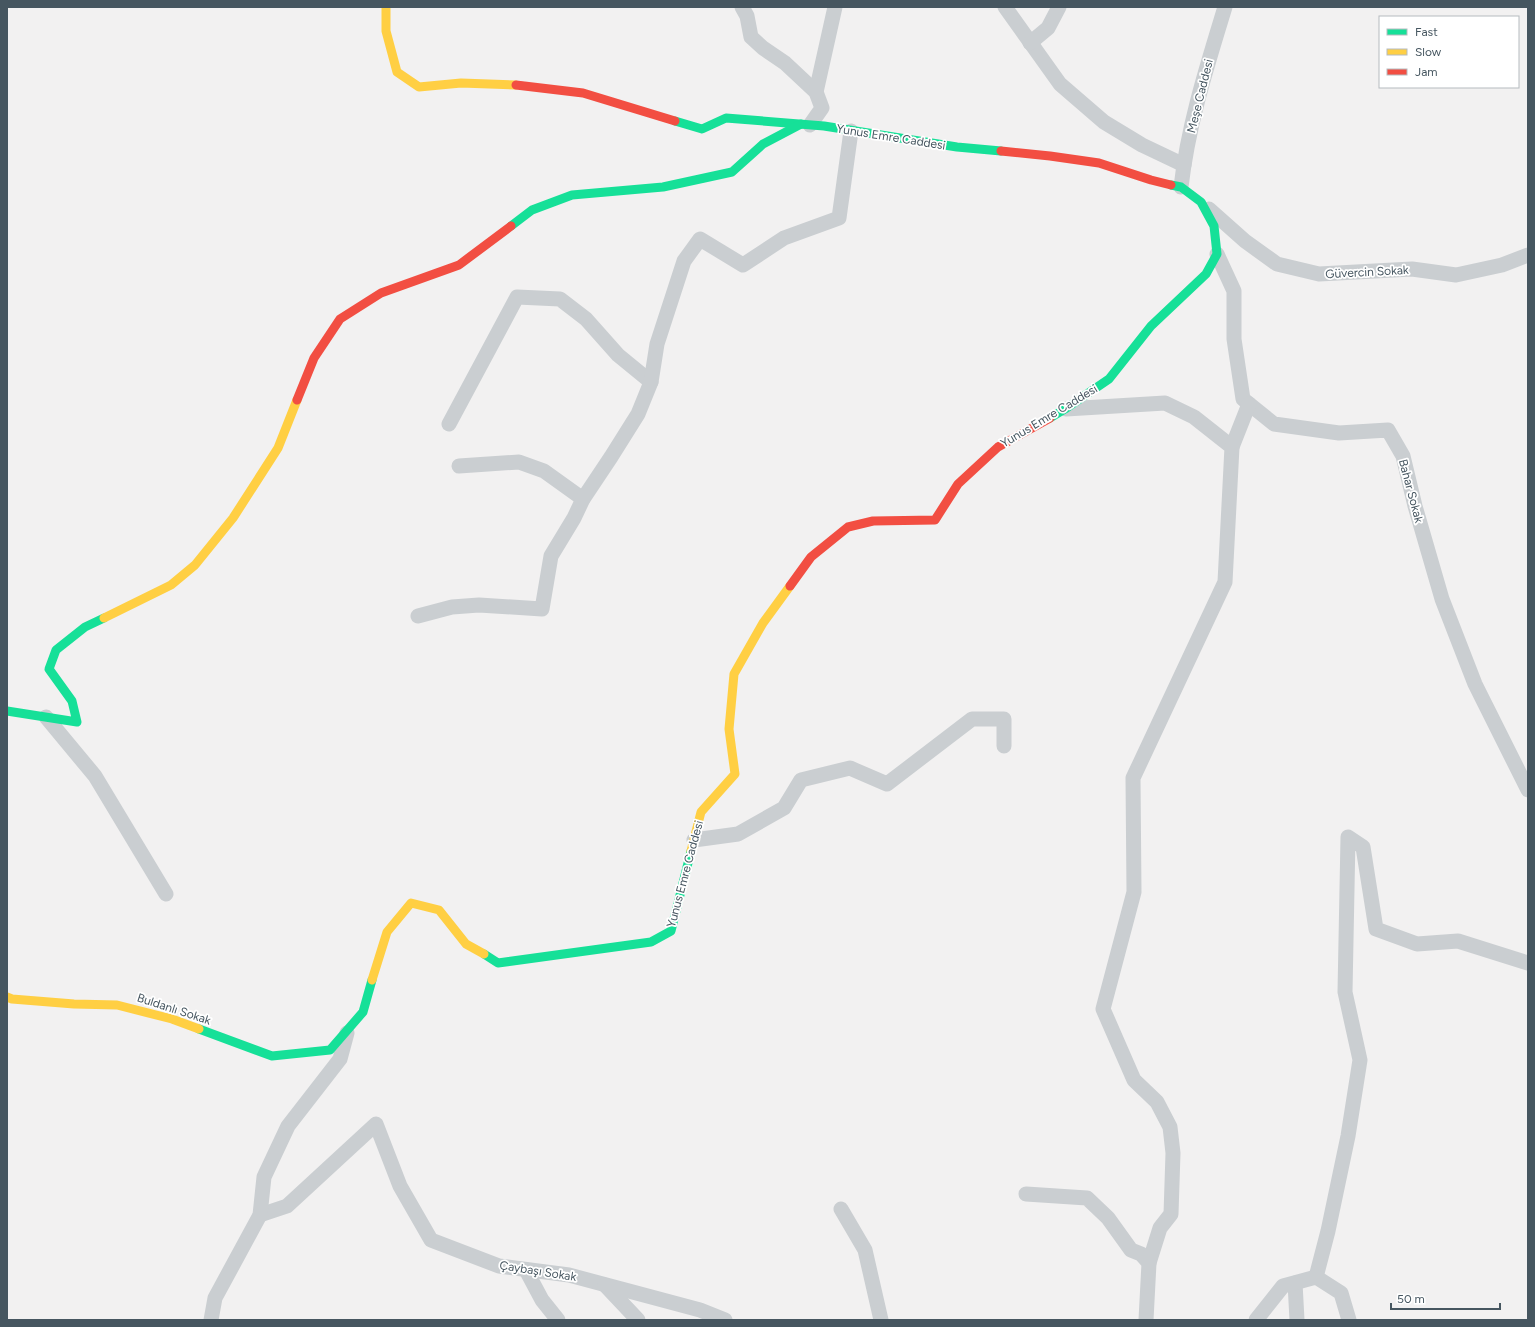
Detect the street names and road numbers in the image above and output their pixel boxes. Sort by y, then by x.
street label: Meşe Caddesi [1184,58,1216,134]
street label: Yunus Emre Caddesi [835,121,947,153]
street label: Güvercin Sokak [1325,263,1409,281]
street label: Yunus Emre Caddesi [998,382,1100,450]
street label: Bahar Sokak [1396,458,1426,524]
street label: Yunus Emre Caddesi [664,819,706,929]
street label: Buldanlı Sokak [135,990,213,1028]
street label: Çaybaşı Sokak [499,1258,578,1284]

